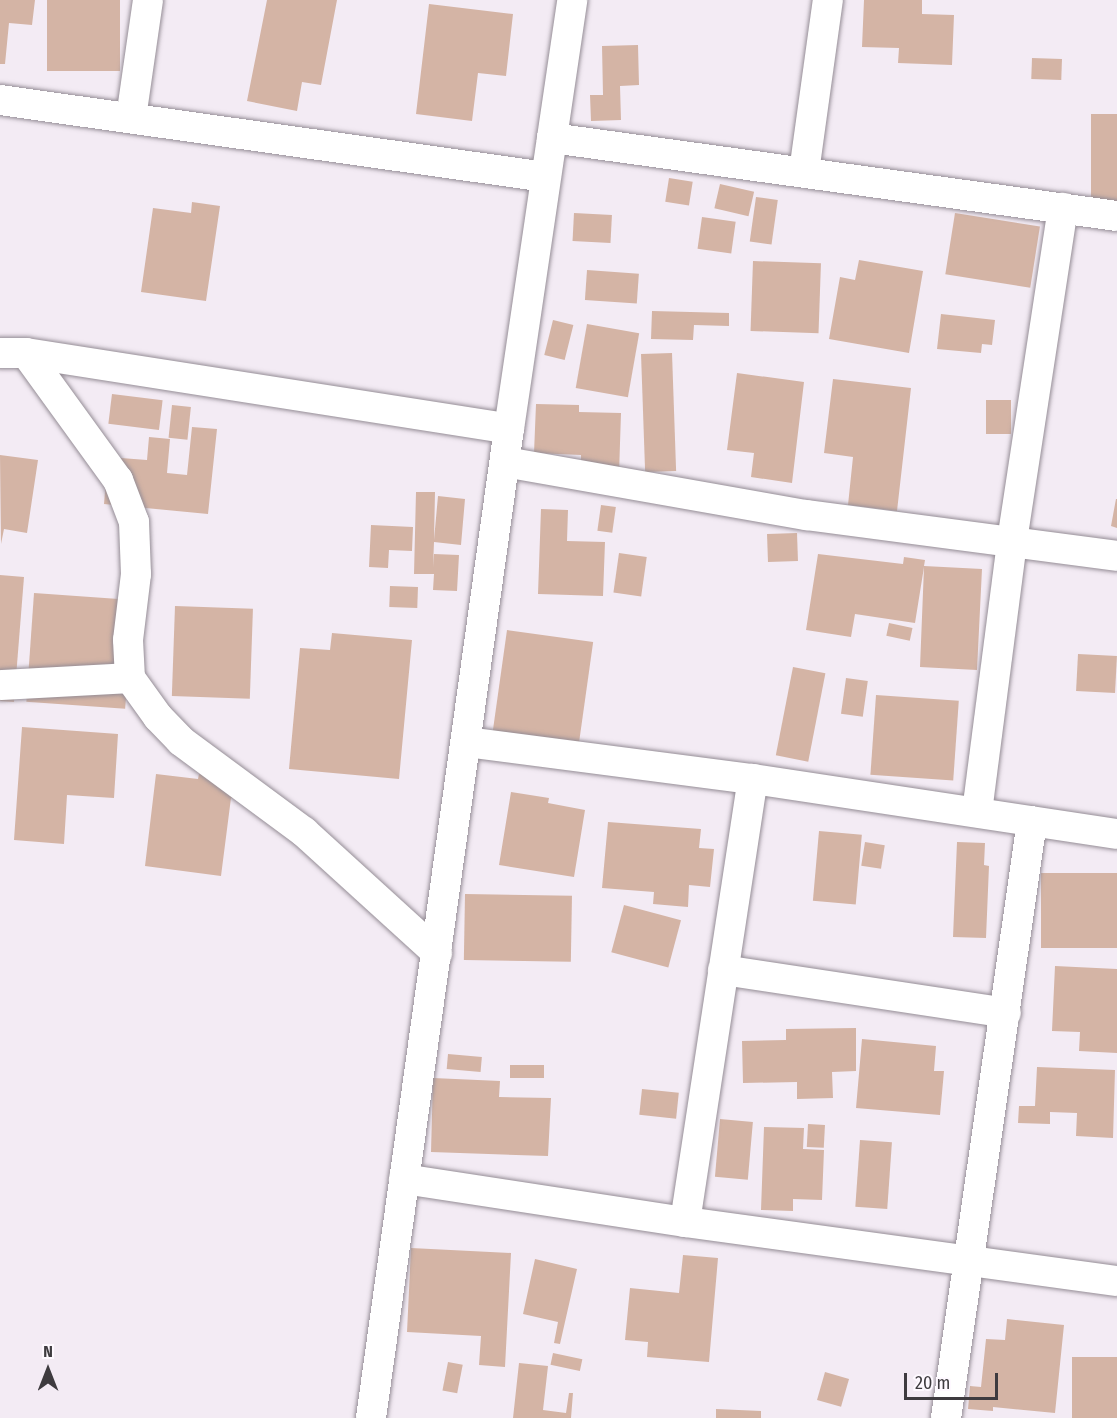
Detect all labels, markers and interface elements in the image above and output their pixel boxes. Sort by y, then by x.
north arrow [18,1340,78,1400]
text: N [43,1342,53,1361]
scale bar [907,1361,1002,1399]
text: 20 m [915,1372,950,1394]

